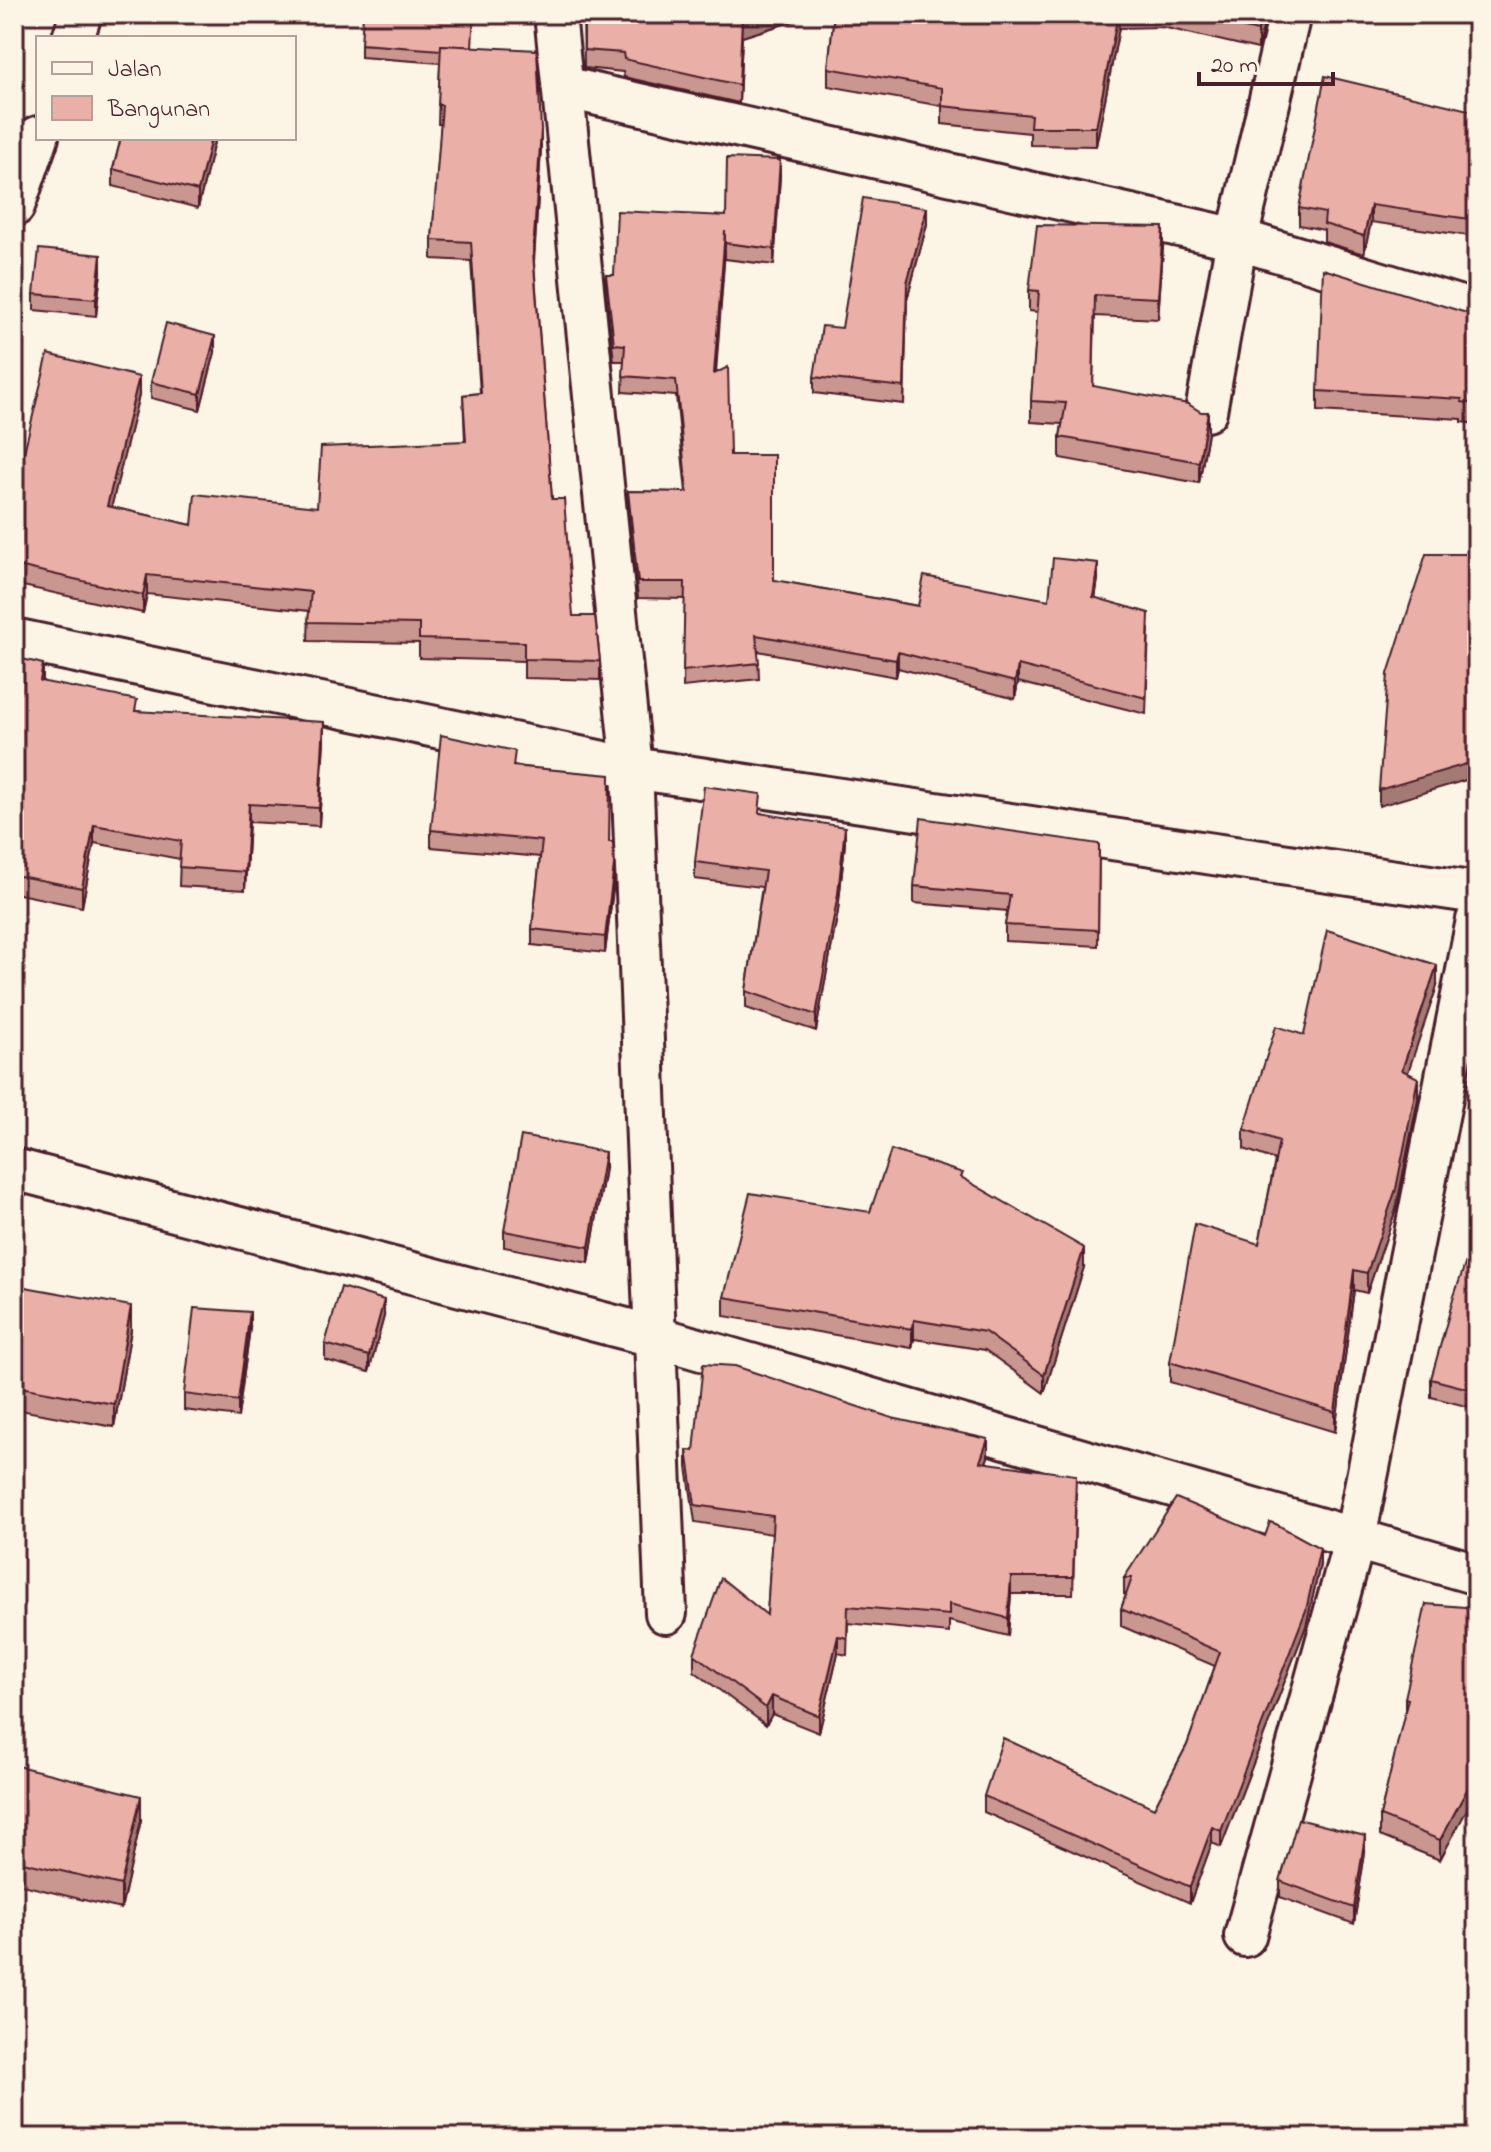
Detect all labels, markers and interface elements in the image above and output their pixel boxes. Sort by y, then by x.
legend [36,36,296,140]
scale bar [1199,36,1333,86]
text: 20 m [1211,49,1258,84]
text: Jalan [108,53,162,88]
text: Bangunan [107,93,210,128]

